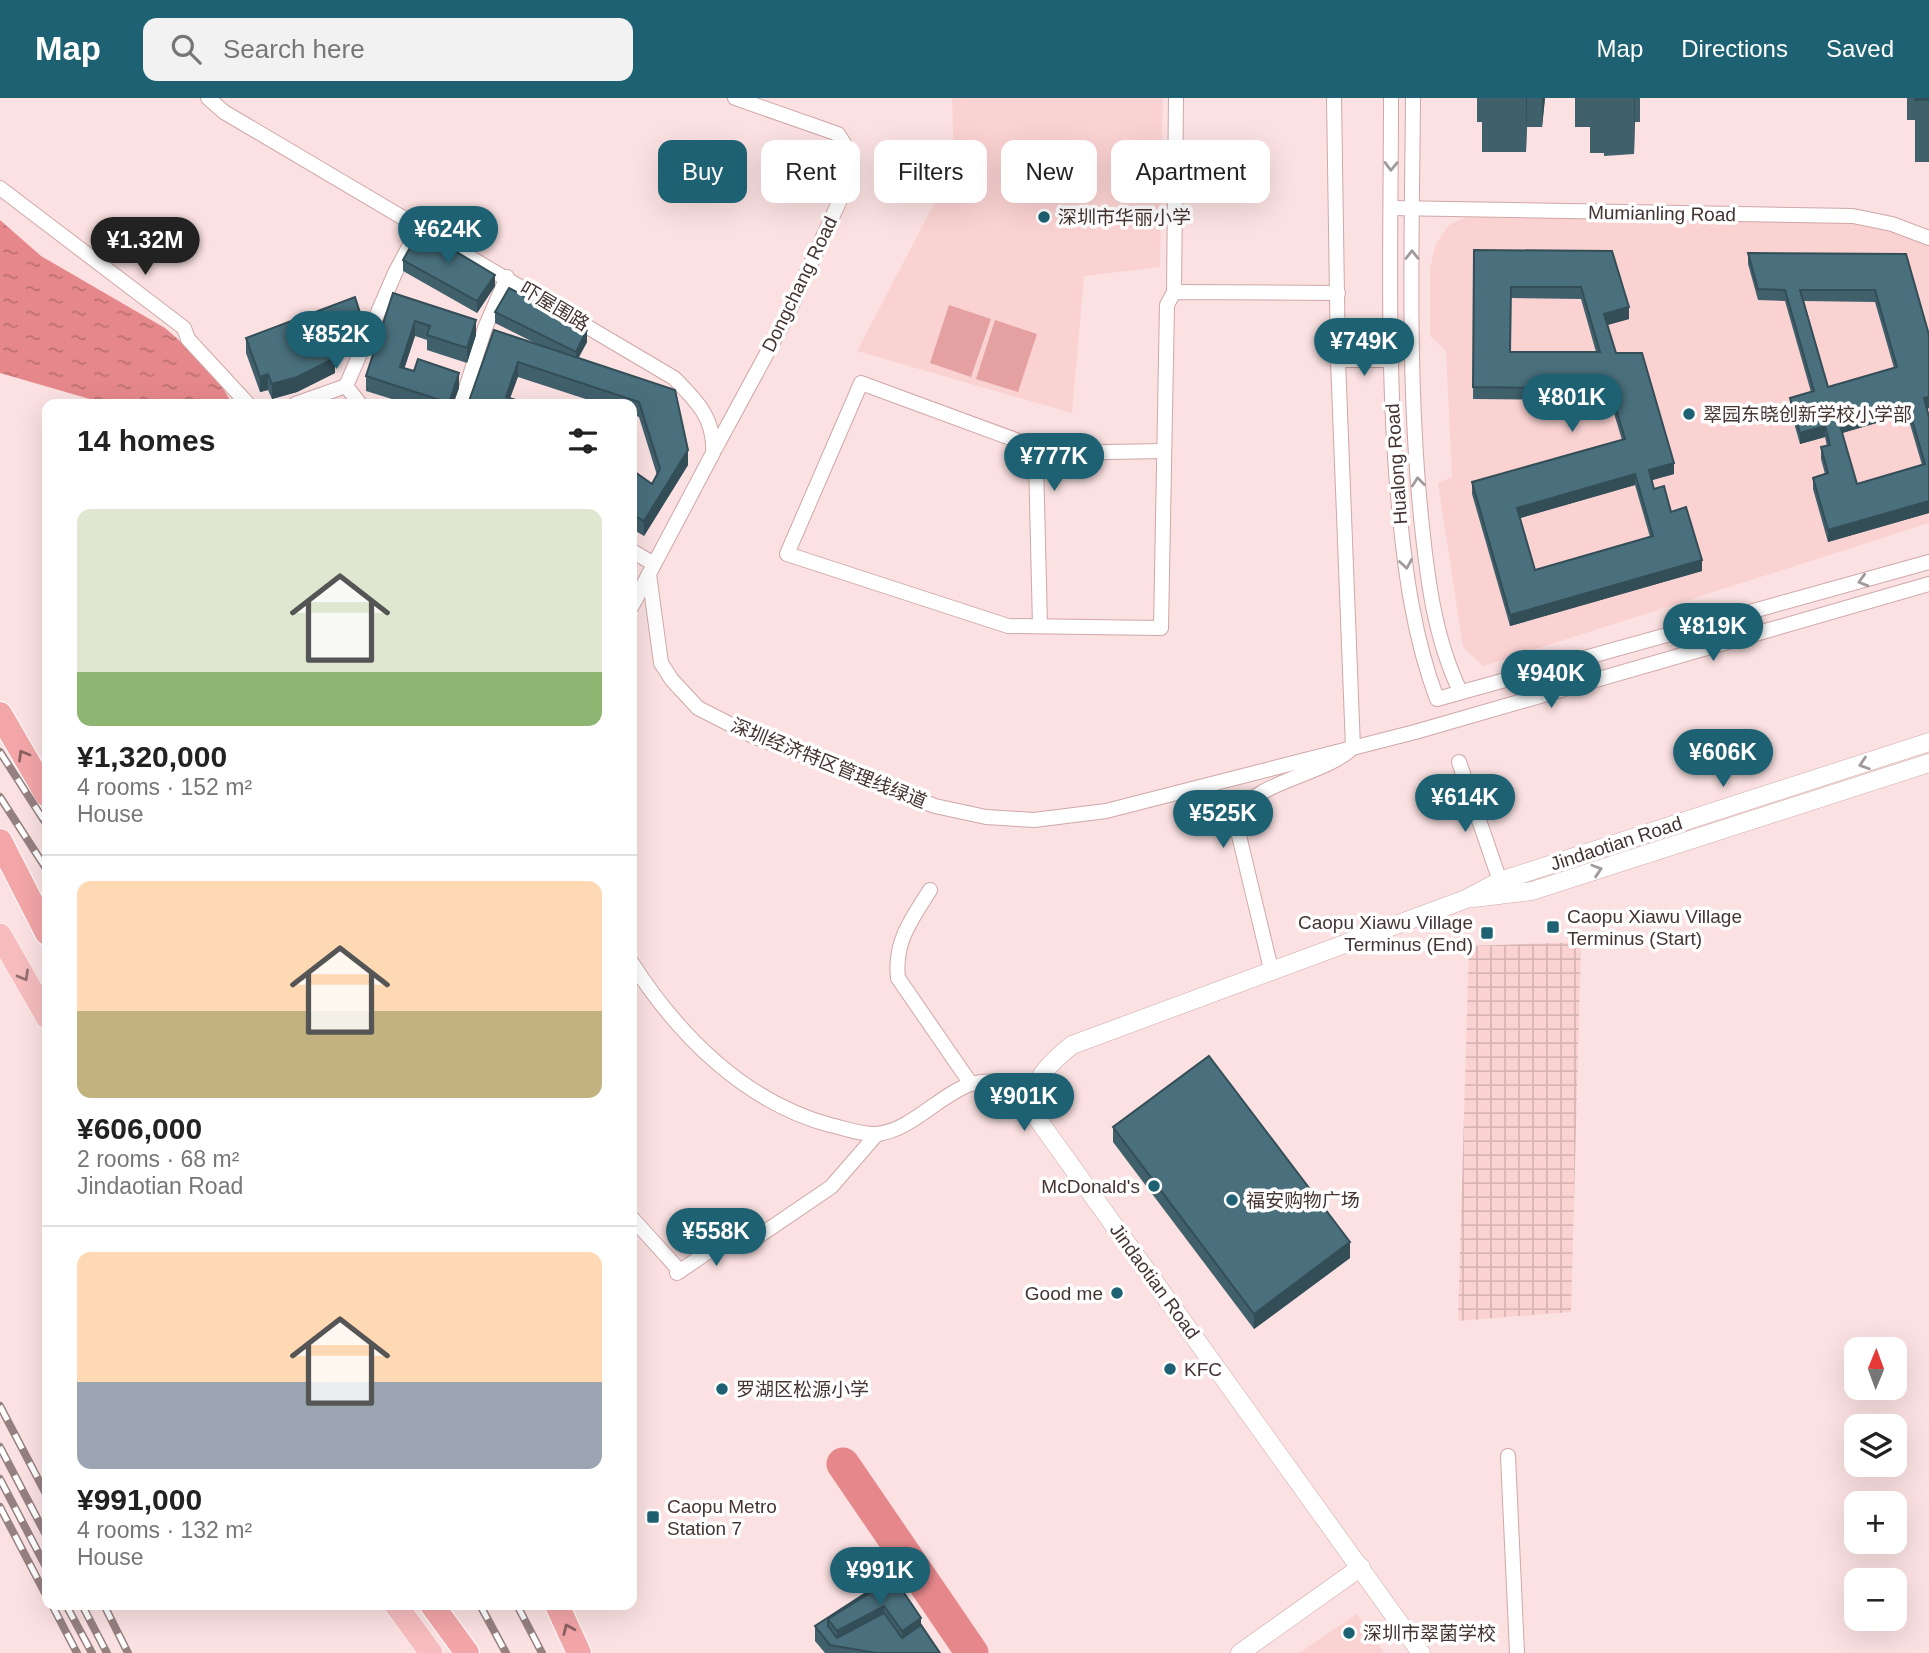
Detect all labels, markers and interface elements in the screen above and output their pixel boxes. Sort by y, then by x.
search box [143,18,633,81]
text: Map [35,30,101,67]
icon: search [167,30,205,68]
text: Search here [223,34,365,64]
text: Map [1597,35,1643,62]
text: Directions [1681,35,1788,62]
text: Saved [1826,35,1894,62]
chip: Buy [658,140,747,203]
chip: Rent [761,140,860,203]
chip: Filters [874,140,987,203]
chip: New [1001,140,1097,203]
chip: Apartment [1111,140,1270,203]
one-way arrow [1383,161,1399,172]
street label: Mumianling Road [1588,202,1736,225]
pin: ¥624K [399,206,497,266]
place label: 深圳市华丽小学 [1058,207,1191,228]
marker: 深圳市华丽小学 [1036,209,1052,225]
street label: Dongchang Road [758,213,841,355]
text: ¥624K [414,216,482,242]
pin: ¥1.32M [88,218,202,277]
text: ¥1.32M [107,227,183,253]
one-way arrow [1404,249,1420,259]
street label: 吓屋围路 [517,278,593,335]
pin: ¥852K [287,312,385,371]
pin: ¥749K [1315,318,1413,378]
text: ¥852K [302,321,370,347]
text: ¥749K [1330,328,1398,354]
pin: ¥801K [1523,374,1621,434]
text: ¥801K [1538,384,1606,410]
street label: Hualong Road [1382,403,1411,525]
place label: 翠园东晓创新学校小学部 [1703,404,1912,425]
marker: 翠园东晓创新学校小学部 [1681,406,1697,422]
icon: filters [564,422,602,460]
text: 14 homes [77,424,215,457]
pin: ¥777K [1005,434,1103,493]
text: ¥777K [1020,443,1088,469]
one-way arrow [1410,476,1425,488]
icon: home [277,555,403,681]
one-way arrow [1398,559,1413,570]
one-way arrow [1858,572,1870,587]
pin: ¥819K [1664,603,1762,663]
text: ¥819K [1679,613,1747,639]
pin: ¥940K [1502,650,1600,710]
text: ¥940K [1517,660,1585,686]
street label: 深圳经济特区管理线绿道 [728,715,930,812]
pin: ¥606K [1674,730,1772,789]
text: ¥606K [1689,739,1757,765]
text: ¥1,320,000 [77,740,227,773]
one-way arrow [18,750,31,763]
one-way arrow [1859,756,1871,770]
text: 4 rooms · 152 m² [77,774,252,800]
pin: ¥614K [1416,774,1514,834]
text: ¥614K [1431,784,1499,810]
pin: ¥525K [1174,790,1272,850]
text: ¥525K [1189,800,1257,826]
text: House [77,801,143,827]
street label: Jindaotian Road [1548,812,1685,875]
one-way arrow [1590,864,1602,878]
place label: Caopu Xiawu Village Terminus (Start) [1567,906,1742,949]
place label: Caopu Xiawu Village Terminus (End) [1298,912,1473,955]
marker: Caopu Xiawu Village Terminus (Start) [1545,919,1561,935]
marker: Caopu Xiawu Village Terminus (End) [1479,925,1495,941]
icon: home [277,927,403,1053]
one-way arrow [16,969,29,981]
pin: ¥901K [975,1074,1073,1133]
text: ¥901K [990,1083,1058,1109]
text: ¥606,000 [77,1112,202,1145]
text: 2 rooms · 68 m² [77,1146,239,1172]
text: Jindaotian Road [77,1173,243,1199]
place label: McDonald's [1041,1176,1140,1197]
marker: McDonald's [1146,1178,1162,1194]
place label: 福安购物广场 [1246,1190,1360,1211]
marker: 福安购物广场 [1224,1192,1240,1208]
pin: ¥558K [667,1208,765,1268]
text: ¥558K [682,1218,750,1244]
street label: Jindaotian Road [1106,1220,1203,1343]
place label: Good me [1025,1283,1103,1304]
marker: Good me [1109,1285,1125,1301]
icon: home [277,1298,403,1424]
north arrow [1844,1337,1908,1400]
map controls [1844,1337,1907,1631]
place label: KFC [1184,1359,1222,1380]
marker: KFC [1162,1361,1178,1377]
place label: 罗湖区松源小学 [736,1379,869,1400]
marker: 罗湖区松源小学 [714,1381,730,1397]
button: layers [1844,1414,1907,1477]
text: ¥991,000 [77,1483,202,1516]
button: + [1844,1491,1907,1554]
place label: Caopu Metro Station 7 [667,1496,777,1539]
marker: Caopu Metro Station 7 [645,1509,661,1525]
text: 4 rooms · 132 m² [77,1517,252,1543]
text: House [77,1544,143,1570]
pin: ¥991K [831,1548,929,1607]
text: ¥991K [846,1557,914,1583]
button: − [1844,1568,1907,1631]
place label: 深圳市翠菌学校 [1363,1623,1496,1644]
one-way arrow [562,1624,576,1636]
marker: 深圳市翠菌学校 [1341,1625,1357,1641]

